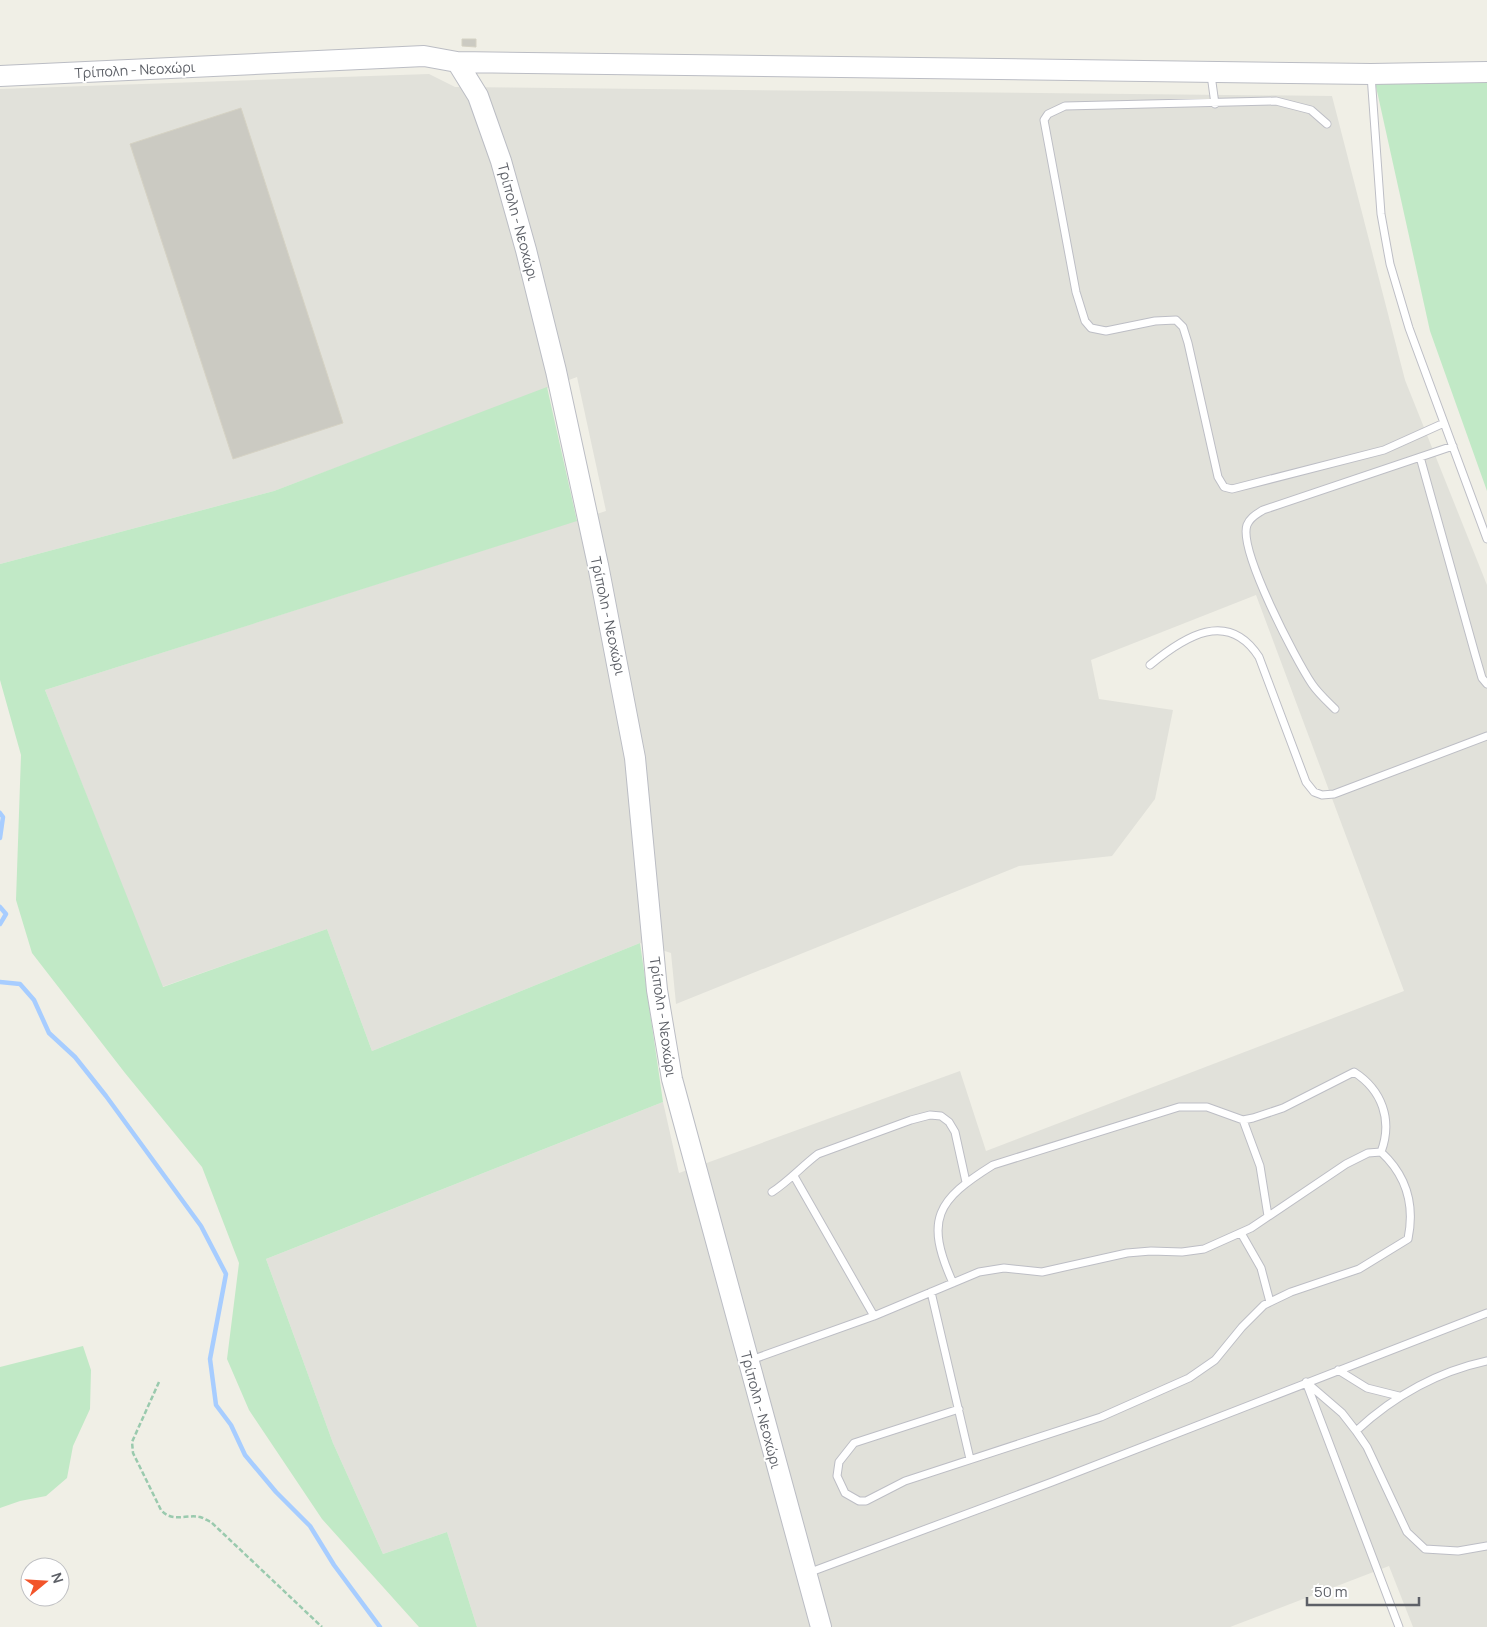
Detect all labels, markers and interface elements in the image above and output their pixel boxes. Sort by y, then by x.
street label: Τρίπολη - Νεοχώρι [74,57,196,82]
street label: Τρίπολη - Νεοχώρι [494,161,543,283]
street label: Τρίπολη - Νεοχώρι [587,555,630,677]
street label: Τρίπολη - Νεοχώρι [646,956,681,1078]
street label: Τρίπολη - Νεοχώρι [737,1349,786,1471]
north arrow [20,1557,70,1607]
text: N [47,1570,68,1586]
scale bar [1307,1574,1420,1606]
text: 50 m [1314,1581,1348,1602]

